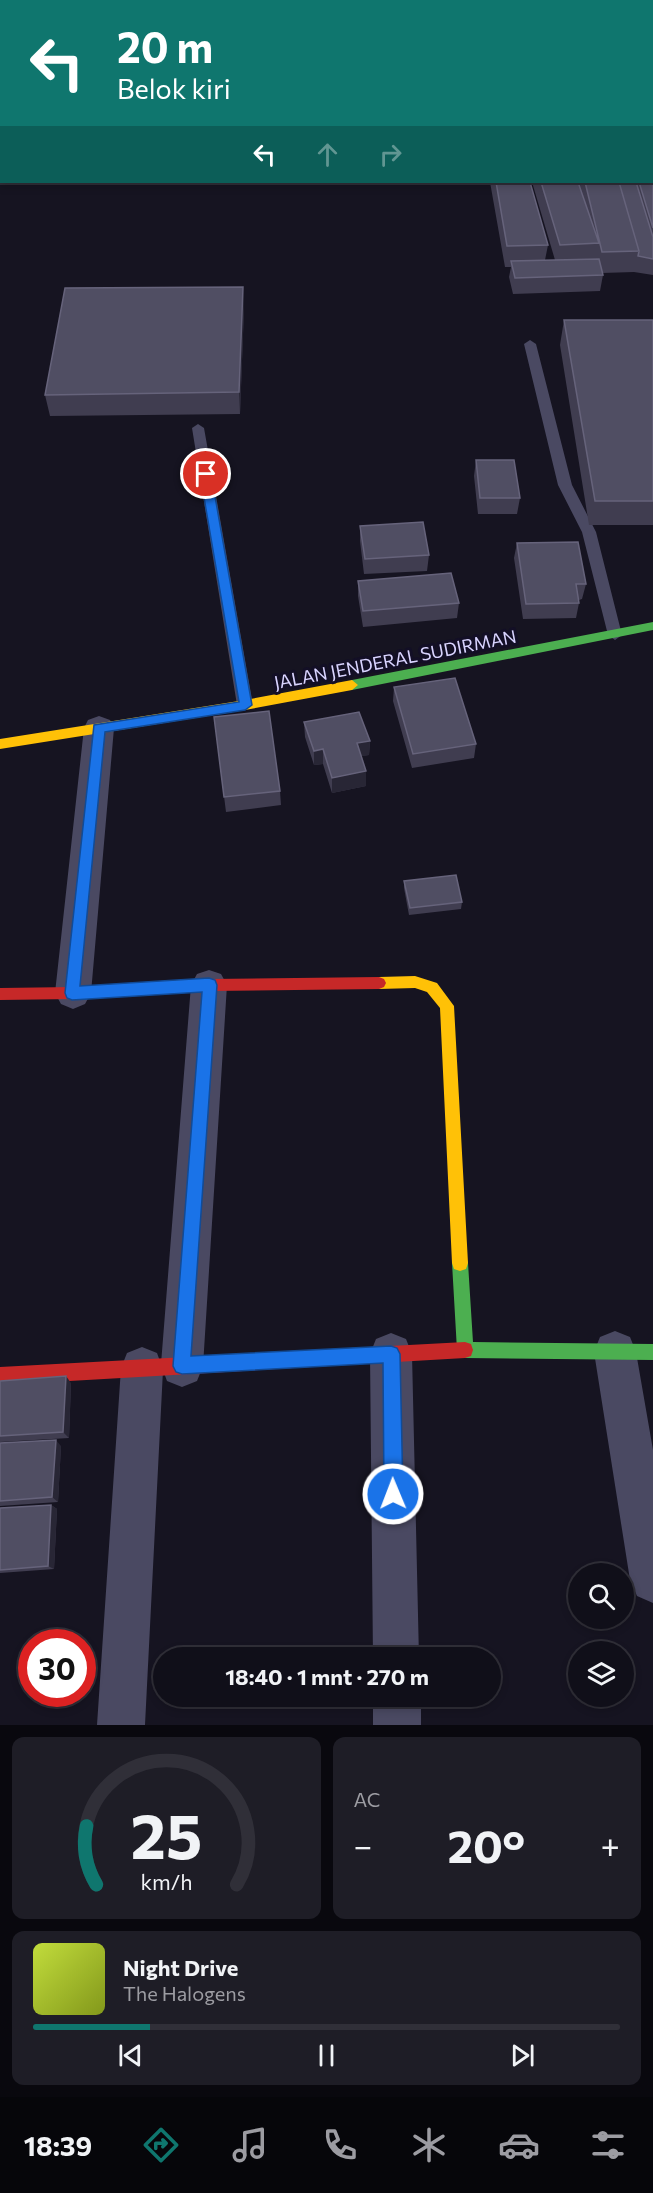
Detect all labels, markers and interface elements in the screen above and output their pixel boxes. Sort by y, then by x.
text: 20 m [117,20,213,72]
icon: left [18,24,96,102]
text: Belok kiri [117,72,231,105]
icon: left [248,138,281,171]
icon: ahead [311,138,344,171]
icon: right [374,138,407,171]
pin [180,448,231,499]
icon: arrive [189,457,222,490]
street label: JALAN JENDERAL SUDIRMAN [272,625,518,693]
position arrow [361,1462,425,1526]
map controls [568,1563,634,1707]
button: search [568,1563,634,1629]
speed limit sign: 30 [18,1629,96,1707]
button: layers [568,1641,634,1707]
text: 18:40 · 1 mnt · 270 m [225,1663,429,1690]
text: AC [354,1787,380,1811]
text: 25 [130,1796,202,1872]
text: 20° [448,1817,525,1872]
text: − [354,1824,372,1865]
text: + [601,1824,620,1865]
text: km/h [140,1868,192,1894]
text: Night Drive [123,1954,238,1981]
text: The Halogens [123,1981,246,2005]
icon: previous [114,2039,147,2072]
icon: pause [310,2039,343,2072]
icon: next [506,2039,539,2072]
icon: directions [140,2124,182,2166]
icon: music [229,2124,271,2166]
icon: phone [319,2124,361,2166]
icon: climate [408,2124,450,2166]
icon: car [498,2124,540,2166]
icon: filters [587,2124,629,2166]
text: 18:39 [24,2129,92,2162]

